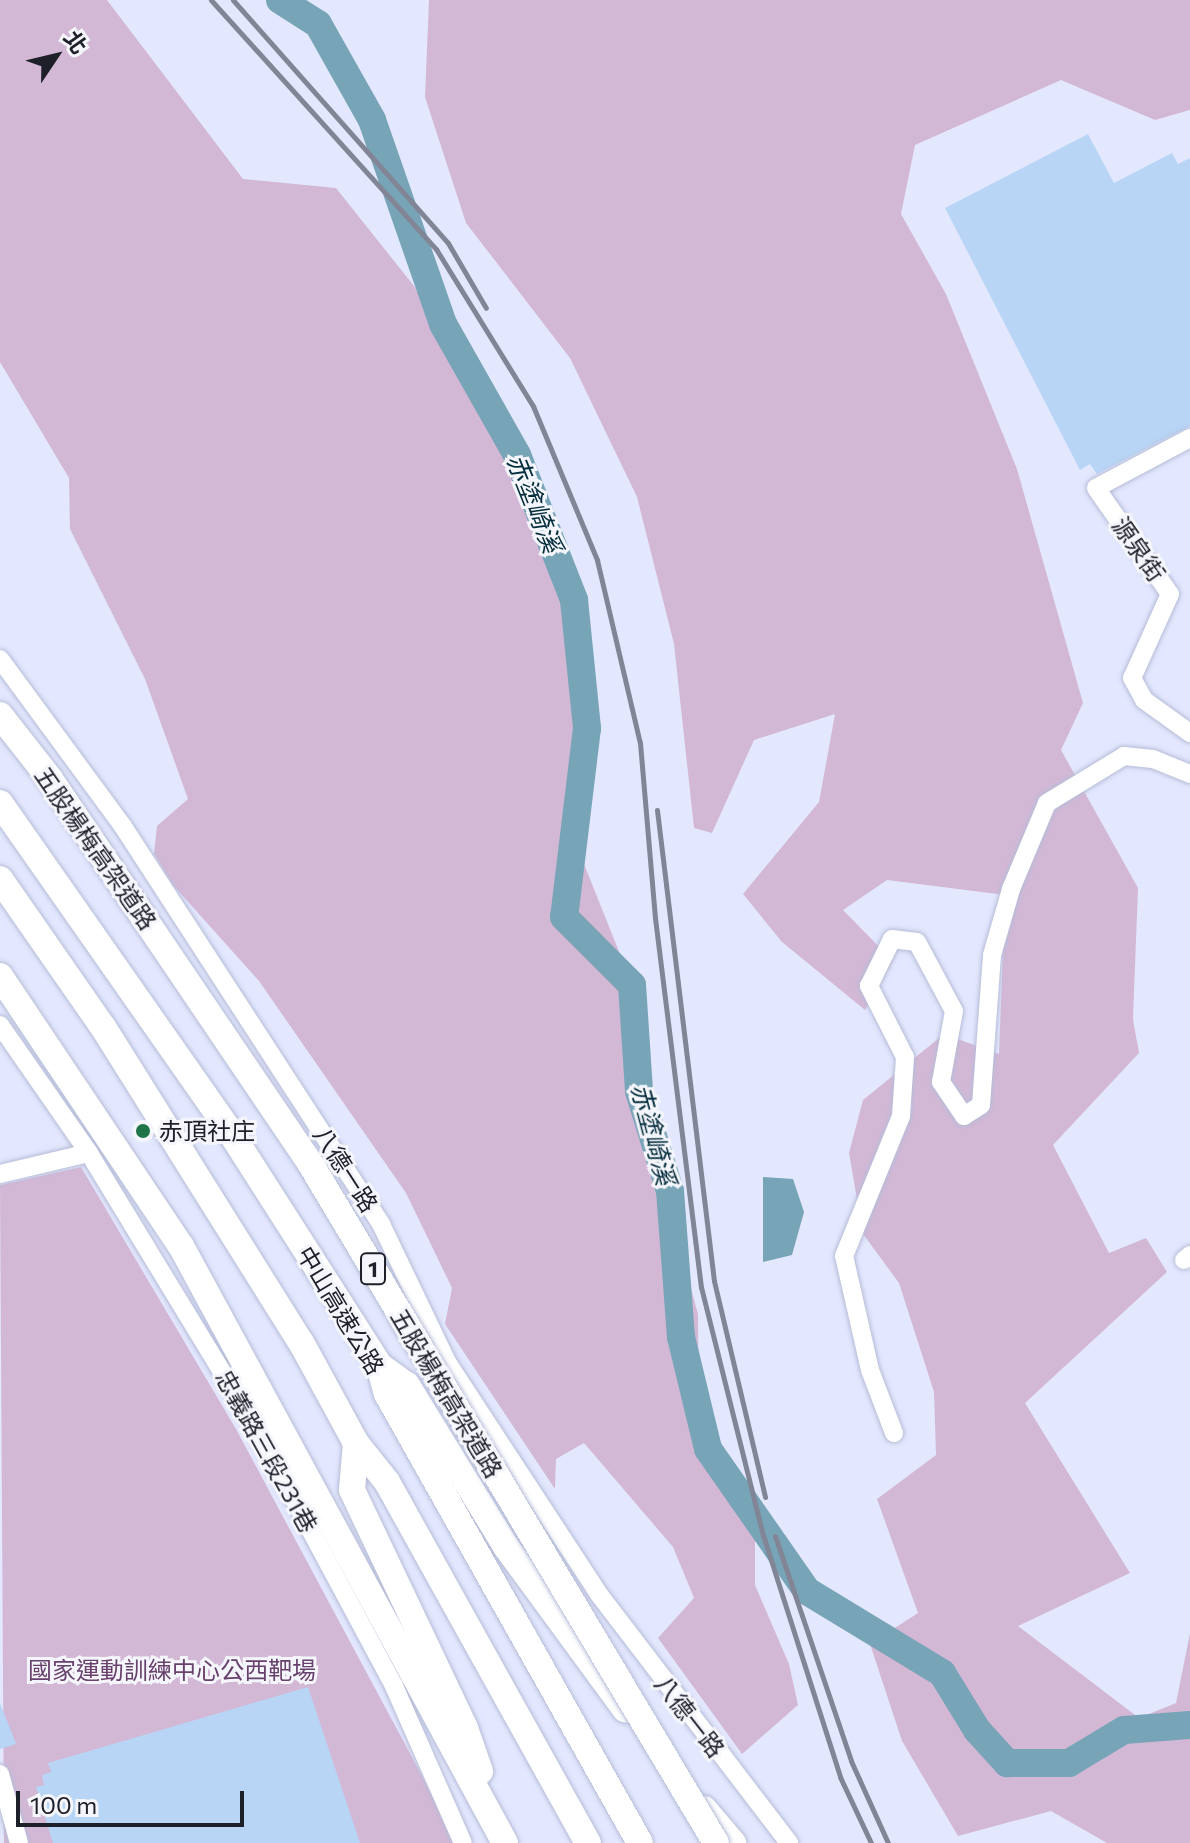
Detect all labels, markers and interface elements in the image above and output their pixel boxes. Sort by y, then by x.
north arrow [16,16,96,96]
text: 北 [59,25,93,59]
water label: 赤塗崎溪 [501,449,569,557]
street label: 源泉街 [1107,511,1171,587]
street label: 五股楊梅高架道路 [29,761,163,935]
water label: 赤塗崎溪 [625,1080,683,1188]
place label: 赤頂社庄 [159,1117,255,1145]
street label: 八德一路 [308,1121,384,1217]
marker: 赤頂社庄 [134,1122,152,1140]
street label: 中山高速公路 [292,1241,390,1379]
road number: 1 [359,1251,387,1287]
street label: 五股楊梅高架道路 [385,1303,509,1483]
street label: 忠義路三段231巷 [210,1365,324,1537]
park label: 國家運動訓練中心公西靶場 [28,1656,316,1684]
street label: 八德一路 [649,1669,731,1763]
scale bar [20,1775,248,1825]
text: 100 m [30,1790,97,1819]

